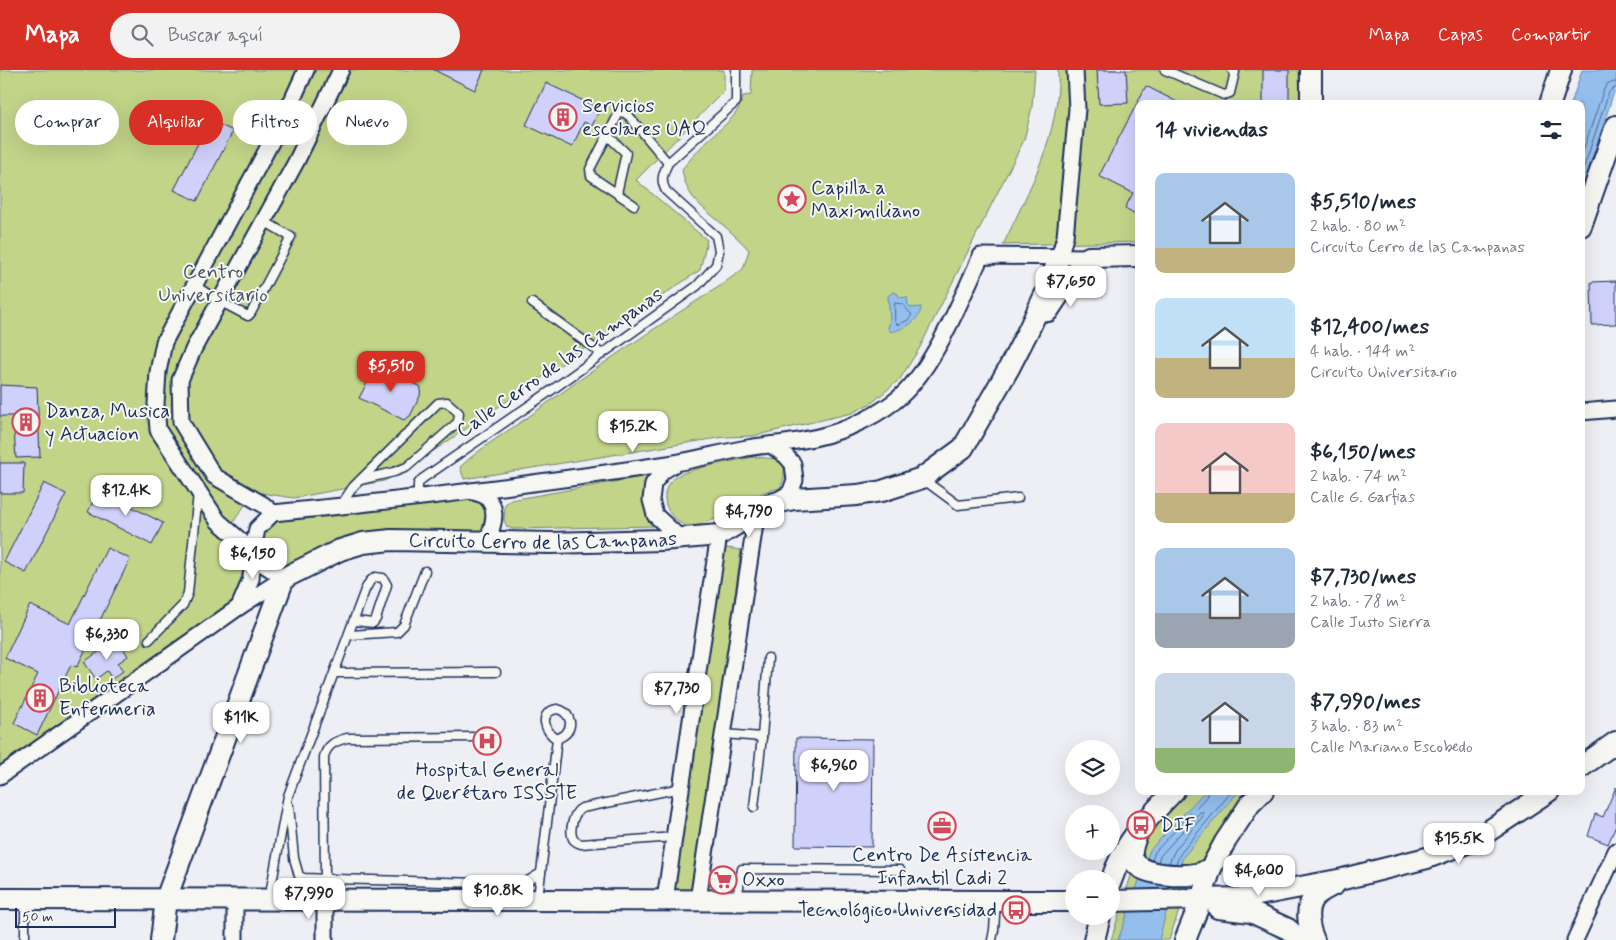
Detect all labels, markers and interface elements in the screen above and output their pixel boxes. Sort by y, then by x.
search box [110,13,460,58]
text: Mapa [25,20,80,51]
icon: search [128,21,156,49]
text: Buscar aquí [168,23,263,48]
text: Mapa [1369,23,1410,47]
text: Capas [1438,23,1483,47]
text: Compartir [1511,23,1591,47]
place label: Servicios escolares UAQ [582,93,707,143]
chip: Comprar [15,100,119,145]
chip: Alquilar [129,100,223,145]
chip: Filtros [233,100,317,145]
chip: Nuevo [327,100,407,145]
building icon: Servicios escolares UAQ [548,102,578,132]
text: 14 viviendas [1155,116,1268,144]
icon: filters [1537,116,1565,144]
place label: Capilla a Maximiliano [811,175,920,225]
place icon: Capilla a Maximiliano [777,184,807,214]
text: $5,510/mes [1310,188,1416,216]
icon: home [1195,193,1255,253]
text: 2 hab. · 80 m² [1310,216,1406,237]
text: Circuito Cerro de las Campanas [1310,237,1525,258]
park label: Centro Universitario [158,259,268,309]
pin: $7,650 [1030,266,1112,308]
text: $7,650 [1046,271,1096,292]
street label: Calle Cerro de las Campanas [451,281,669,445]
text: $12,400/mes [1310,313,1429,341]
icon: home [1195,318,1255,378]
text: 4 hab. · 144 m² [1310,341,1415,362]
pin: $5,510 [350,350,432,393]
text: $5,510 [368,356,414,377]
text: Circuito Universitario [1310,362,1457,383]
place label: Danza, Musica y Actuacion [45,398,170,448]
building icon: Danza, Musica y Actuacion [11,407,41,437]
pin: $15.2K [592,410,674,453]
text: $15.2K [609,416,657,437]
text: $6,150/mes [1310,438,1416,466]
icon: home [1195,443,1255,503]
text: 2 hab. · 74 m² [1310,466,1407,487]
pin: $12.4K [85,474,167,517]
text: $12.4K [102,480,150,501]
text: Calle G. Garfias [1310,487,1415,508]
pin: $4,790 [708,496,790,538]
text: $4,790 [725,501,773,522]
street label: Circuito Cerro de las Campanas [408,525,678,557]
pin: $6,150 [212,538,294,580]
text: $6,150 [230,543,276,564]
text: $7,730/mes [1310,563,1416,591]
icon: home [1195,568,1255,628]
text: 2 hab. · 78 m² [1310,591,1406,612]
text: Calle Justo Sierra [1310,612,1431,633]
pin: $6,330 [66,618,148,661]
text: $6,330 [85,624,129,645]
pin: $7,730 [636,672,718,715]
place label: Biblioteca Enfermeria [59,673,156,723]
text: $7,730 [654,678,700,699]
building icon: Biblioteca Enfermeria [25,683,55,713]
text: $7,990/mes [1310,688,1421,716]
icon: home [1195,693,1255,753]
pin: $11K [211,702,271,744]
text: $11K [224,707,258,728]
text: 3 hab. · 83 m² [1310,716,1403,737]
hospital icon: Hospital General de Querétaro ISSSTE [472,726,502,756]
text: Calle Mariano Escobedo [1310,737,1473,758]
map controls [1065,740,1120,925]
button: layers [1065,740,1120,795]
pin: $6,960 [793,750,875,792]
text: $6,960 [810,755,858,776]
place label: Hospital General de Querétaro ISSSTE [397,757,577,807]
button: + [1065,805,1120,860]
bus stop icon: DIF [1126,810,1156,840]
office icon: Centro De Asistencia Infantil Cadi 2 [927,811,957,841]
place label: DIF [1160,812,1196,839]
pin: $15.5K [1418,822,1500,865]
text: $15.5K [1434,828,1484,849]
place label: Centro De Asistencia Infantil Cadi 2 [852,842,1033,892]
pin: $4,600 [1218,854,1300,897]
text: $4,600 [1234,860,1284,881]
supermarket icon: Oxxo [708,865,738,895]
place label: Oxxo [742,867,785,894]
button: − [1065,870,1120,925]
pin: $10.8K [457,874,539,917]
pin: $7,990 [268,878,350,920]
text: $10.8K [473,880,523,901]
text: $7,990 [284,883,334,904]
bus stop icon: Tecnológico Universidad [1001,895,1031,925]
place label: Tecnológico Universidad [798,897,997,924]
scale bar [15,905,116,928]
text: 50 m [22,908,53,926]

